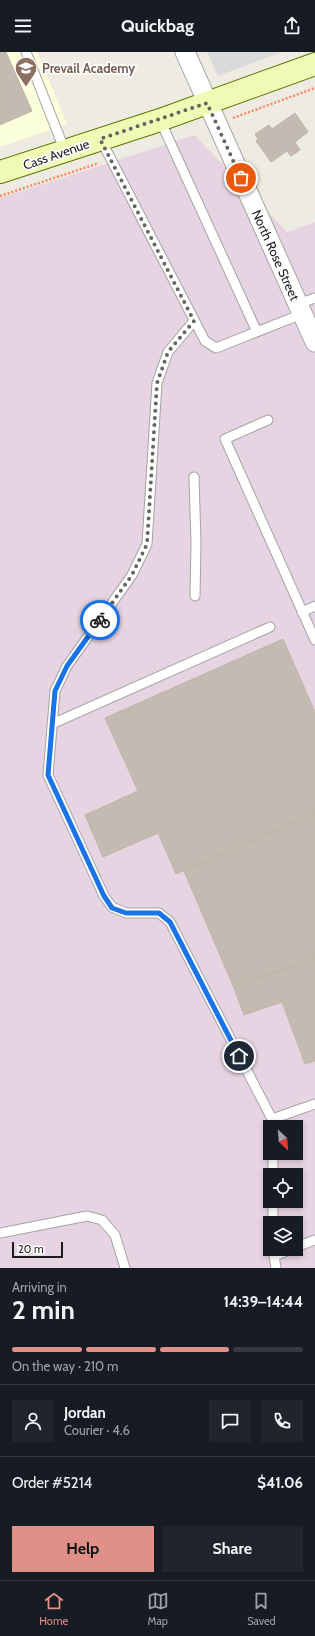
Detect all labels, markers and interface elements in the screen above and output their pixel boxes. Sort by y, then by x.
icon: menu [12,15,34,37]
text: Quickbag [121,15,194,37]
icon: share [281,15,303,37]
school or university icon: Prevail Academy [13,55,39,88]
place label: Prevail Academy [42,60,135,76]
street label: Cass Avenue [21,135,92,173]
pin [224,161,258,195]
icon: bag [230,167,252,189]
street label: North Rose Street [249,207,303,303]
courier [80,600,120,640]
icon: bike [89,609,111,631]
pin [222,1039,256,1073]
icon: home [228,1045,250,1067]
north arrow [263,1120,303,1160]
map controls [263,1120,303,1256]
button: locate [263,1168,303,1208]
button: layers [263,1216,303,1256]
scale bar [12,1240,63,1259]
text: 20 m [18,1242,44,1256]
text: Arriving in [12,1279,67,1295]
text: 14:39–14:44 [223,1293,303,1311]
text: 2 min [12,1294,75,1326]
text: On the way · 210 m [12,1358,118,1374]
button: person [12,1400,54,1442]
button: chat [209,1400,251,1442]
button: phone [261,1400,303,1442]
text: Jordan [64,1404,106,1422]
text: Courier · 4.6 [64,1422,130,1438]
text: Order #5214 [12,1474,92,1492]
text: $41.06 [257,1474,303,1492]
button: Help [12,1526,154,1572]
button: Share [162,1526,303,1572]
tab: Home [39,1590,68,1628]
tab: Map [147,1590,169,1628]
tab: Saved [247,1590,276,1628]

